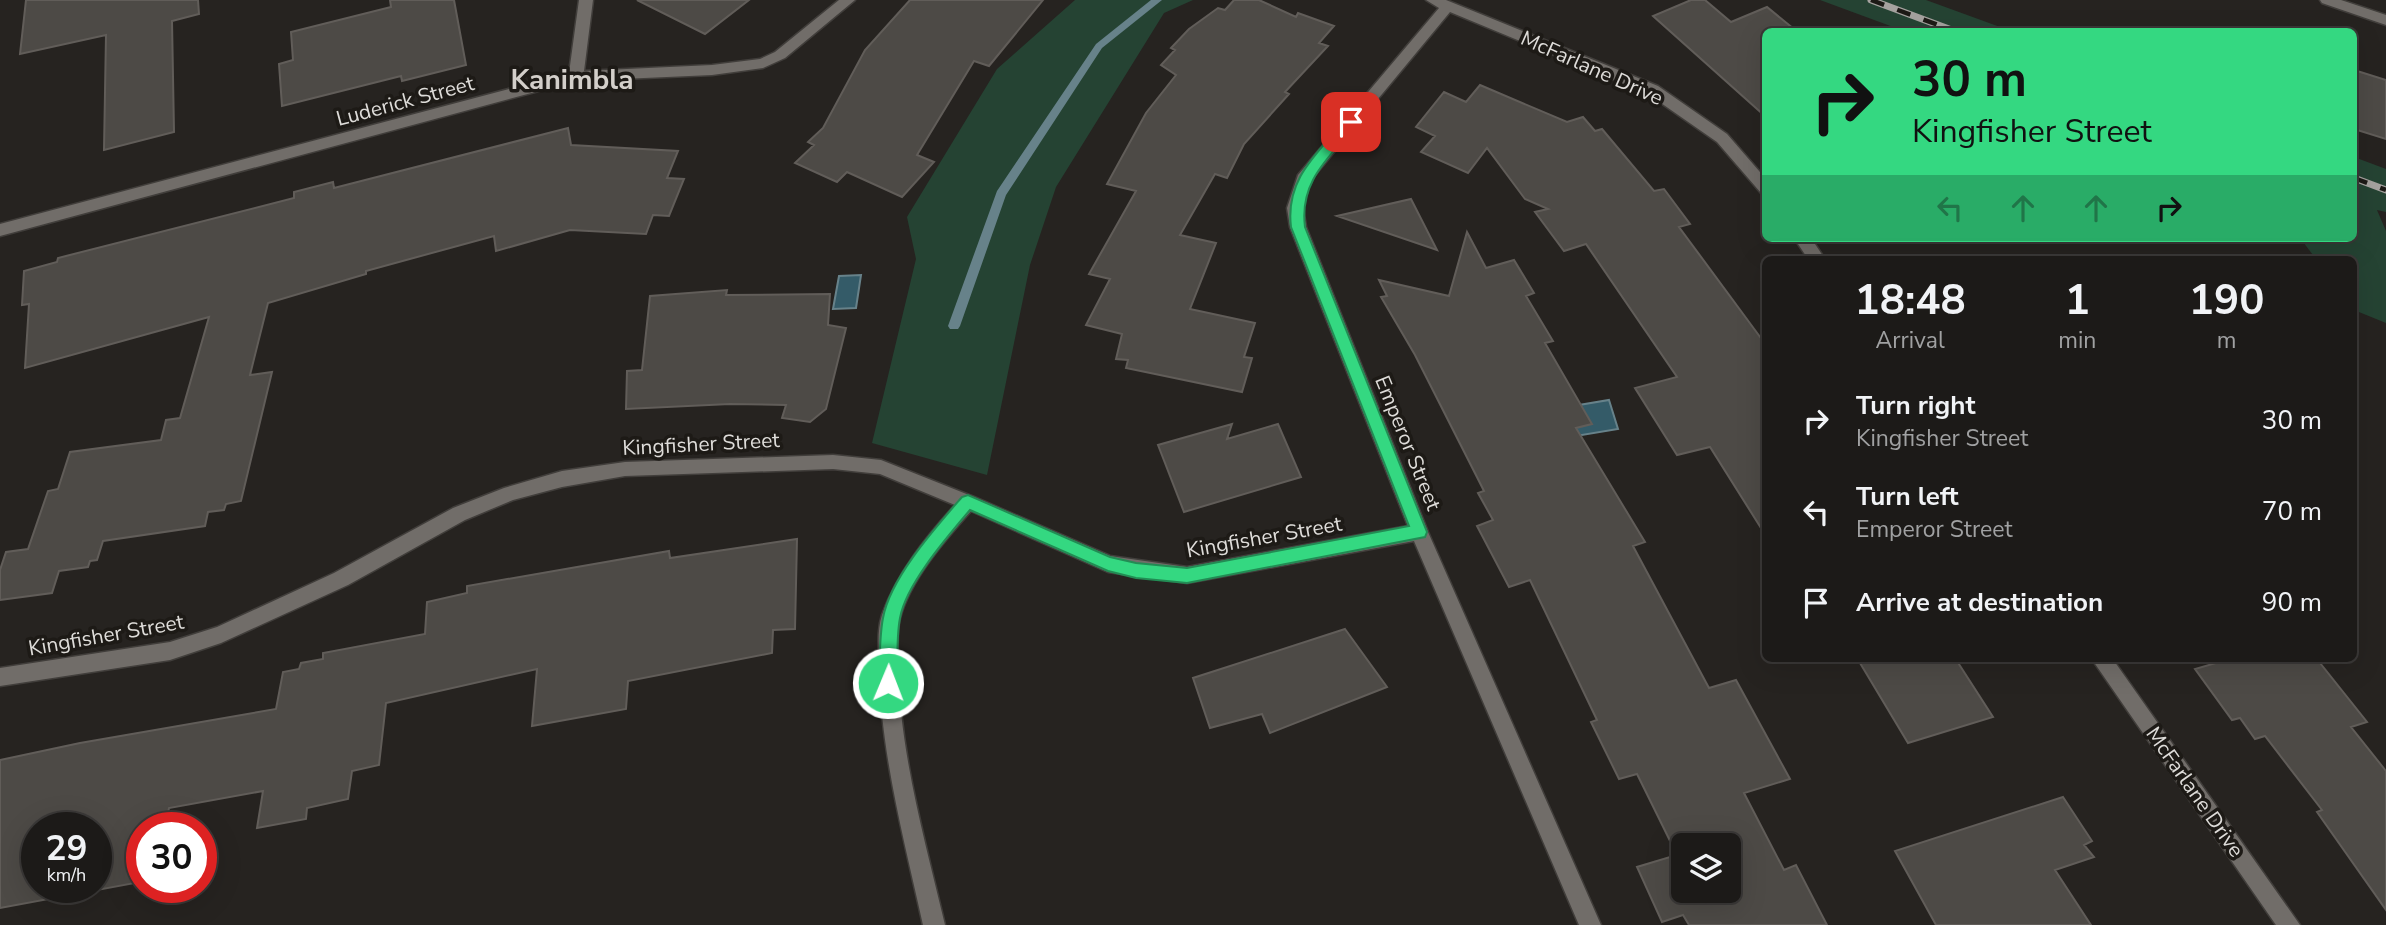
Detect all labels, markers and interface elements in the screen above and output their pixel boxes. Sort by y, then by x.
street label: McFarlane Drive [1516,24,1668,112]
text: 30 m [1912,46,2027,113]
icon: right [1797,56,1888,147]
district label: Kanimbla [510,61,634,99]
street label: Luderick Street [333,69,478,133]
pin [1321,92,1381,152]
icon: arrive [1332,103,1370,141]
text: Kingfisher Street [1912,110,2152,153]
icon: left [1931,189,1969,227]
icon: ahead [2004,189,2042,227]
icon: ahead [2077,189,2115,227]
icon: right [2150,189,2188,227]
text: 18:48 [1855,272,1966,329]
text: 1 [2065,272,2090,329]
text: 190 [2189,272,2264,329]
text: Arrival [1876,325,1945,356]
text: min [2058,325,2096,356]
text: m [2217,325,2237,356]
street label: Emperor Street [1368,372,1448,515]
text: Turn right [1856,388,1975,423]
icon: right [1797,402,1835,440]
text: 30 m [2262,403,2322,438]
text: Kingfisher Street [1856,423,2028,454]
street label: Kingfisher Street [622,426,781,462]
text: Turn left [1856,479,1959,514]
icon: left [1797,493,1835,531]
text: 70 m [2262,494,2322,529]
street label: Kingfisher Street [1184,509,1345,564]
text: Emperor Street [1856,514,2013,545]
icon: arrive [1797,584,1835,622]
text: Arrive at destination [1856,585,2103,620]
text: 90 m [2262,585,2322,620]
street label: Kingfisher Street [26,607,187,662]
position arrow [851,646,925,720]
street label: McFarlane Drive [2140,721,2250,863]
speed limit sign: 30 [126,812,217,903]
text: 29 [45,825,88,872]
map controls [1671,833,1741,903]
button: layers [1671,833,1741,903]
text: km/h [47,863,86,887]

